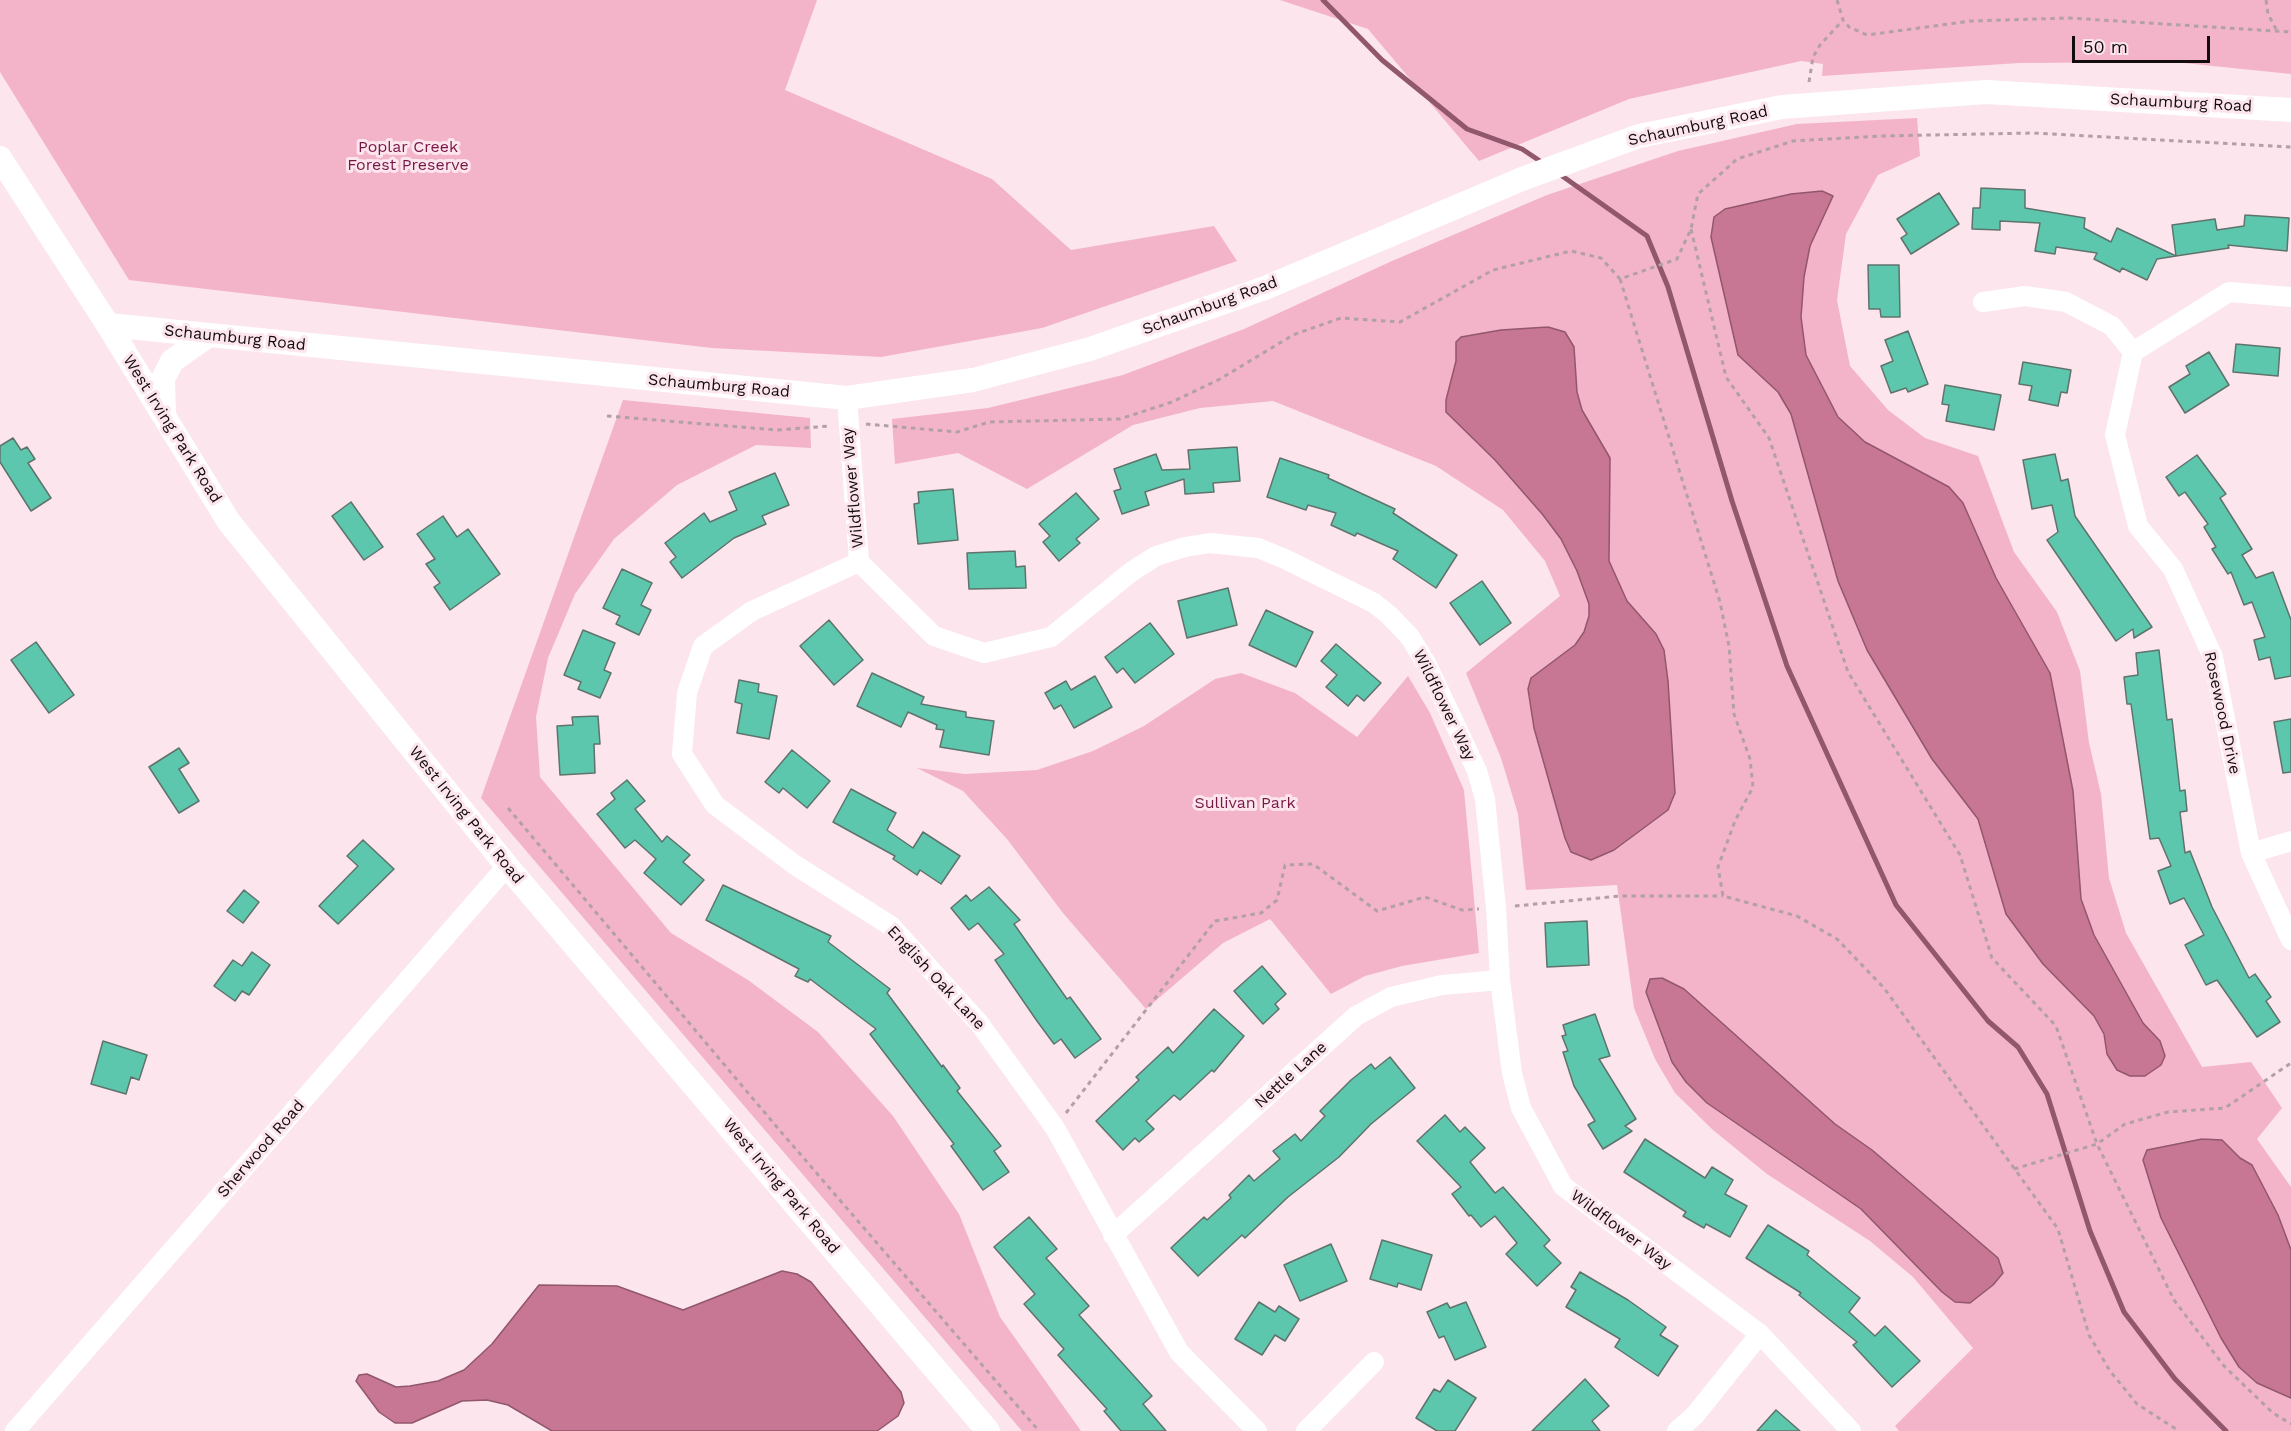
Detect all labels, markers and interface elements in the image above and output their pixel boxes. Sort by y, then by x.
scale bar [2075,24,2213,62]
text: 50 m [2083,36,2128,57]
street label: Schaumburg Road [2109,90,2253,116]
street label: Schaumburg Road [1626,102,1770,150]
park label: Poplar Creek Forest Preserve [347,137,469,175]
street label: Schaumburg Road [1140,273,1280,339]
street label: Schaumburg Road [163,321,307,355]
street label: West Irving Park Road [118,351,226,507]
street label: Schaumburg Road [647,370,791,402]
street label: Wildflower Way [838,427,868,549]
street label: Wildflower Way [1409,646,1479,764]
street label: Rosewood Drive [2200,650,2244,776]
street label: West Irving Park Road [405,742,527,888]
park label: Sullivan Park [1194,793,1296,813]
street label: English Oak Lane [883,922,989,1034]
street label: Nettle Lane [1251,1038,1331,1112]
street label: Sherwood Road [213,1096,309,1202]
street label: West Irving Park Road [719,1114,843,1258]
street label: Wildflower Way [1567,1186,1675,1274]

